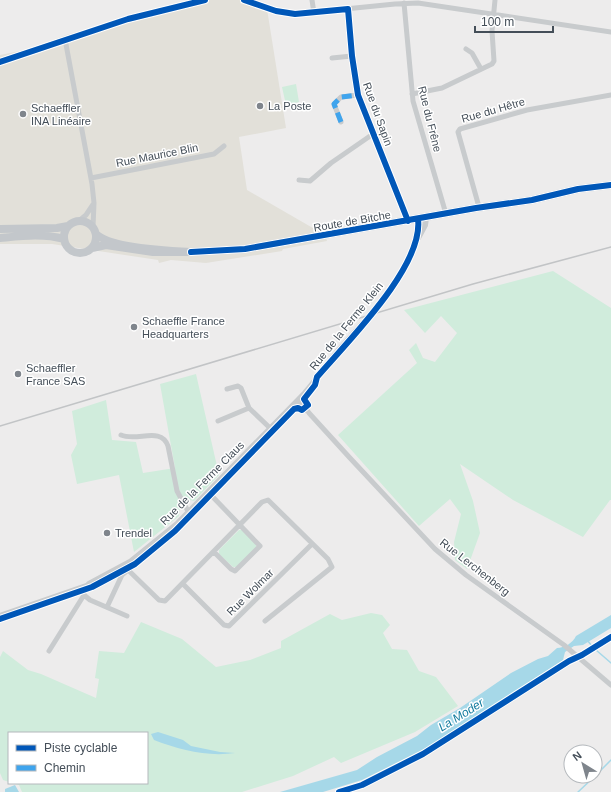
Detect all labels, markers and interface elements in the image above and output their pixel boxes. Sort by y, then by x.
scale bar [475,8,553,34]
text: 100 m [481,15,514,29]
street label: Rue du Sapin [361,81,395,147]
street label: Rue du Frêne [416,85,444,153]
street label: Rue du Hêtre [460,95,526,125]
place label: La Poste [268,100,311,112]
marker: La Poste [255,101,265,111]
place label: Schaeffler INA Linéaire [31,102,91,127]
marker: Schaeffler INA Linéaire [18,109,28,119]
street label: Rue Maurice Blin [115,141,199,169]
street label: Route de Bitche [312,208,392,234]
street label: Rue de la Ferme Klein [307,280,385,372]
place label: Schaeffle France Headquarters [142,315,225,340]
marker: Schaeffle France Headquarters [129,322,139,332]
place label: Schaeffler France SAS [26,362,85,387]
marker: Schaeffler France SAS [13,369,23,379]
street label: Rue de la Ferme Claus [158,438,247,527]
place label: Trendel [115,527,152,539]
marker: Trendel [102,528,112,538]
street label: Rue Lerchenberg [438,536,512,598]
street label: Rue Wolmar [224,566,276,618]
water label: La Moder [436,695,487,734]
legend [8,732,148,784]
text: Piste cyclable [44,741,118,755]
north arrow [563,744,603,784]
text: N [570,749,584,763]
text: Chemin [44,761,85,775]

